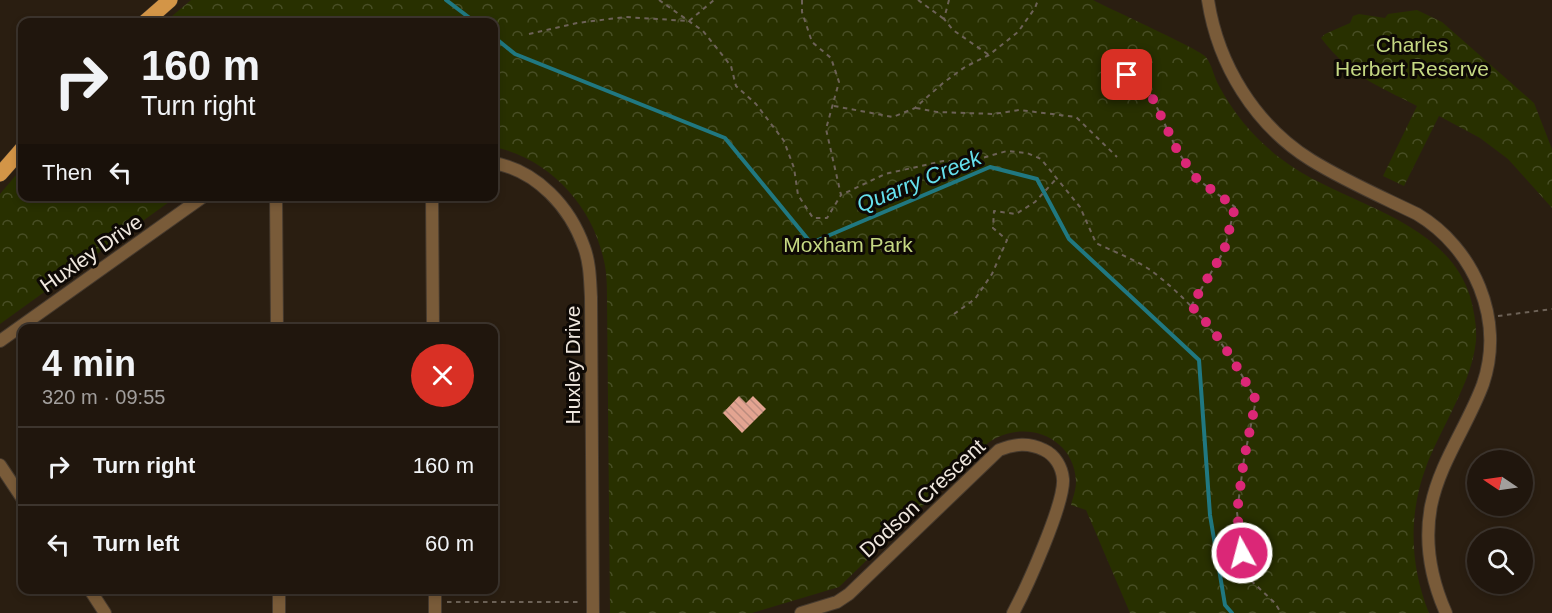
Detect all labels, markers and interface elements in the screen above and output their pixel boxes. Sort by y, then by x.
park label: Charles Herbert Reserve [1335,33,1489,80]
icon: right [42,42,120,120]
text: 160 m [141,42,260,89]
pin [1101,49,1152,100]
icon: arrive [1110,58,1143,91]
text: Turn right [141,91,256,121]
water label: Quarry Creek [853,144,986,217]
icon: left [104,156,137,189]
text: Then [42,160,92,185]
street label: Huxley Drive [36,209,146,297]
park label: Moxham Park [783,233,913,256]
street label: Huxley Drive [561,305,584,425]
text: 4 min [42,343,136,384]
button: close [411,344,474,407]
text: 320 m · 09:55 [42,386,165,408]
street label: Dodson Crescent [855,434,989,562]
icon: right [42,450,75,483]
north arrow [1467,450,1533,516]
map controls [1467,450,1533,594]
text: Turn right [93,453,195,478]
text: 160 m [413,453,474,478]
position arrow [1210,521,1274,585]
icon: left [42,528,75,561]
button: search [1467,528,1533,594]
text: Turn left [93,531,179,556]
text: 60 m [425,531,474,556]

